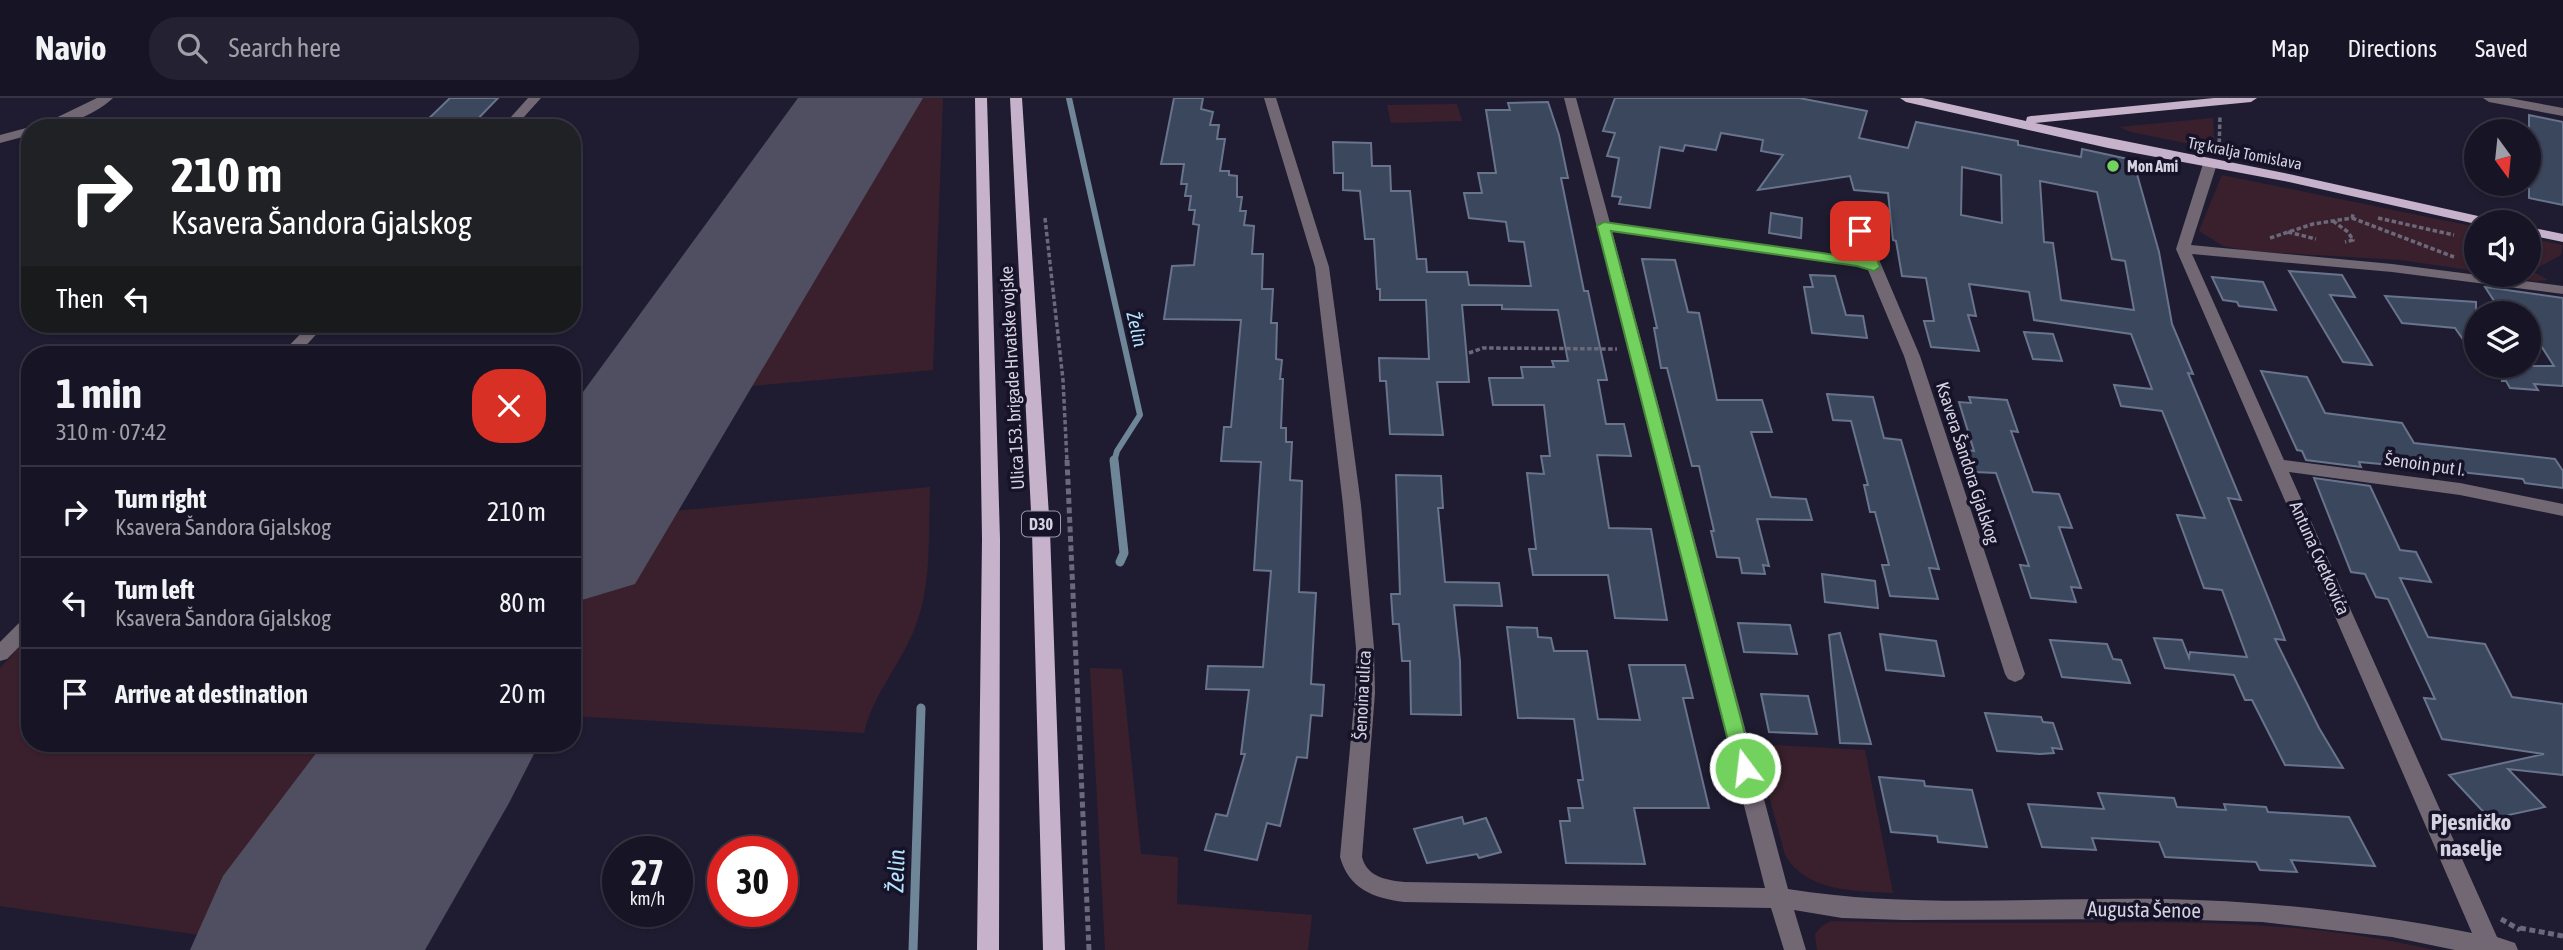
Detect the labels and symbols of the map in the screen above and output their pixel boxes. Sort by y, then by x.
north arrow [2464,119,2541,196]
street label: Trg kralja Tomislava [2186,133,2304,174]
place label: Mon Ami [2127,157,2179,175]
marker: Mon Ami [2105,158,2121,174]
pin [1830,201,1890,261]
street label: Ulica 153. brigade Hrvatske vojske [996,266,1028,490]
water label: Želin [1122,309,1152,349]
street label: Ksavera Šandora Gjalskog [1932,379,2004,547]
street label: Šenoin put I. [2383,448,2467,480]
street label: Antuna Cvetkovića [2286,498,2354,618]
road number: D30 [1022,512,1060,536]
street label: Šenoina ulica [1349,650,1375,740]
position arrow [1708,731,1782,805]
district label: Pjesničko naselje [2431,809,2511,861]
speed limit sign: 30 [707,836,798,927]
water label: Želin [882,849,910,893]
street label: Augusta Šenoe [2087,896,2201,922]

